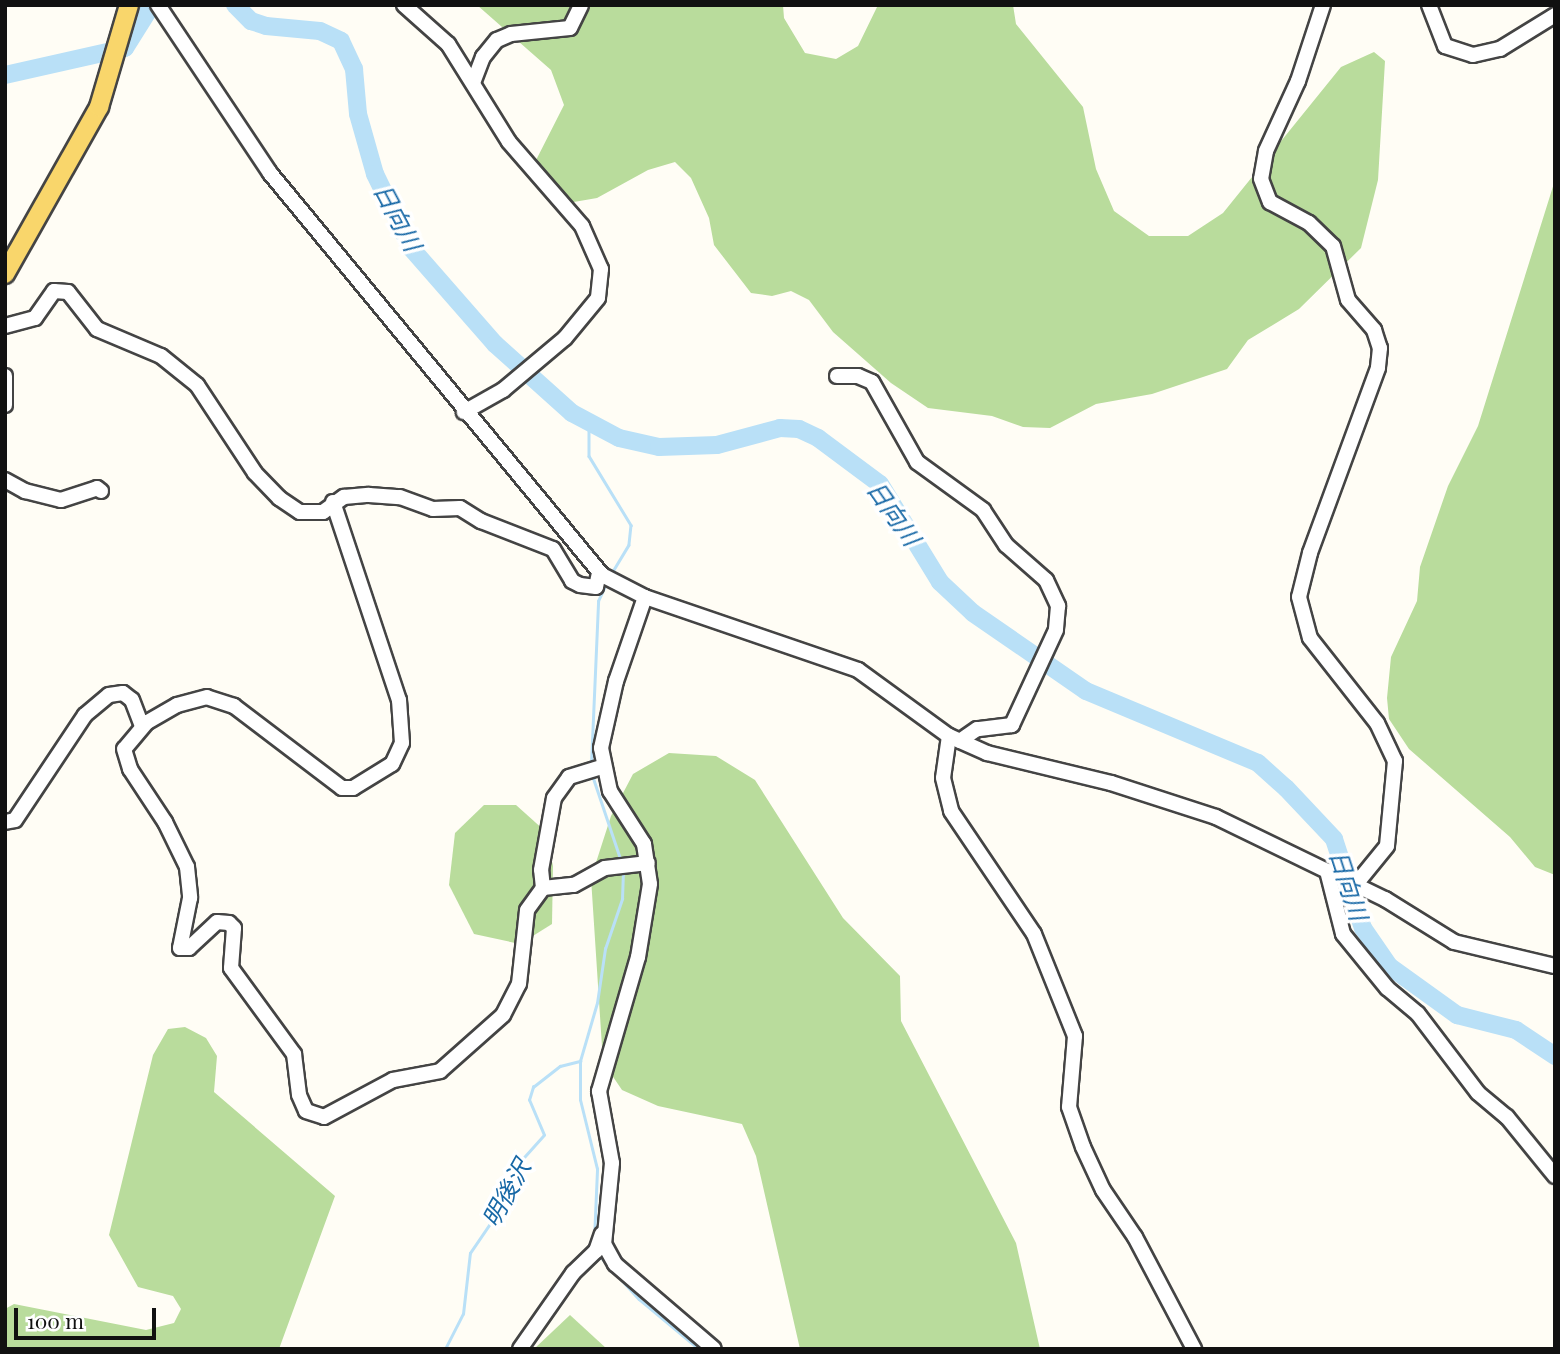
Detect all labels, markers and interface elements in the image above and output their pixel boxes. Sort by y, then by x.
water label: 日向川 [368,178,428,256]
water label: 日向川 [862,475,926,551]
water label: 日向川 [1324,846,1374,924]
water label: 明後沢 [476,1155,536,1231]
scale bar [18,1294,159,1338]
text: 100 m [27,1306,84,1334]

